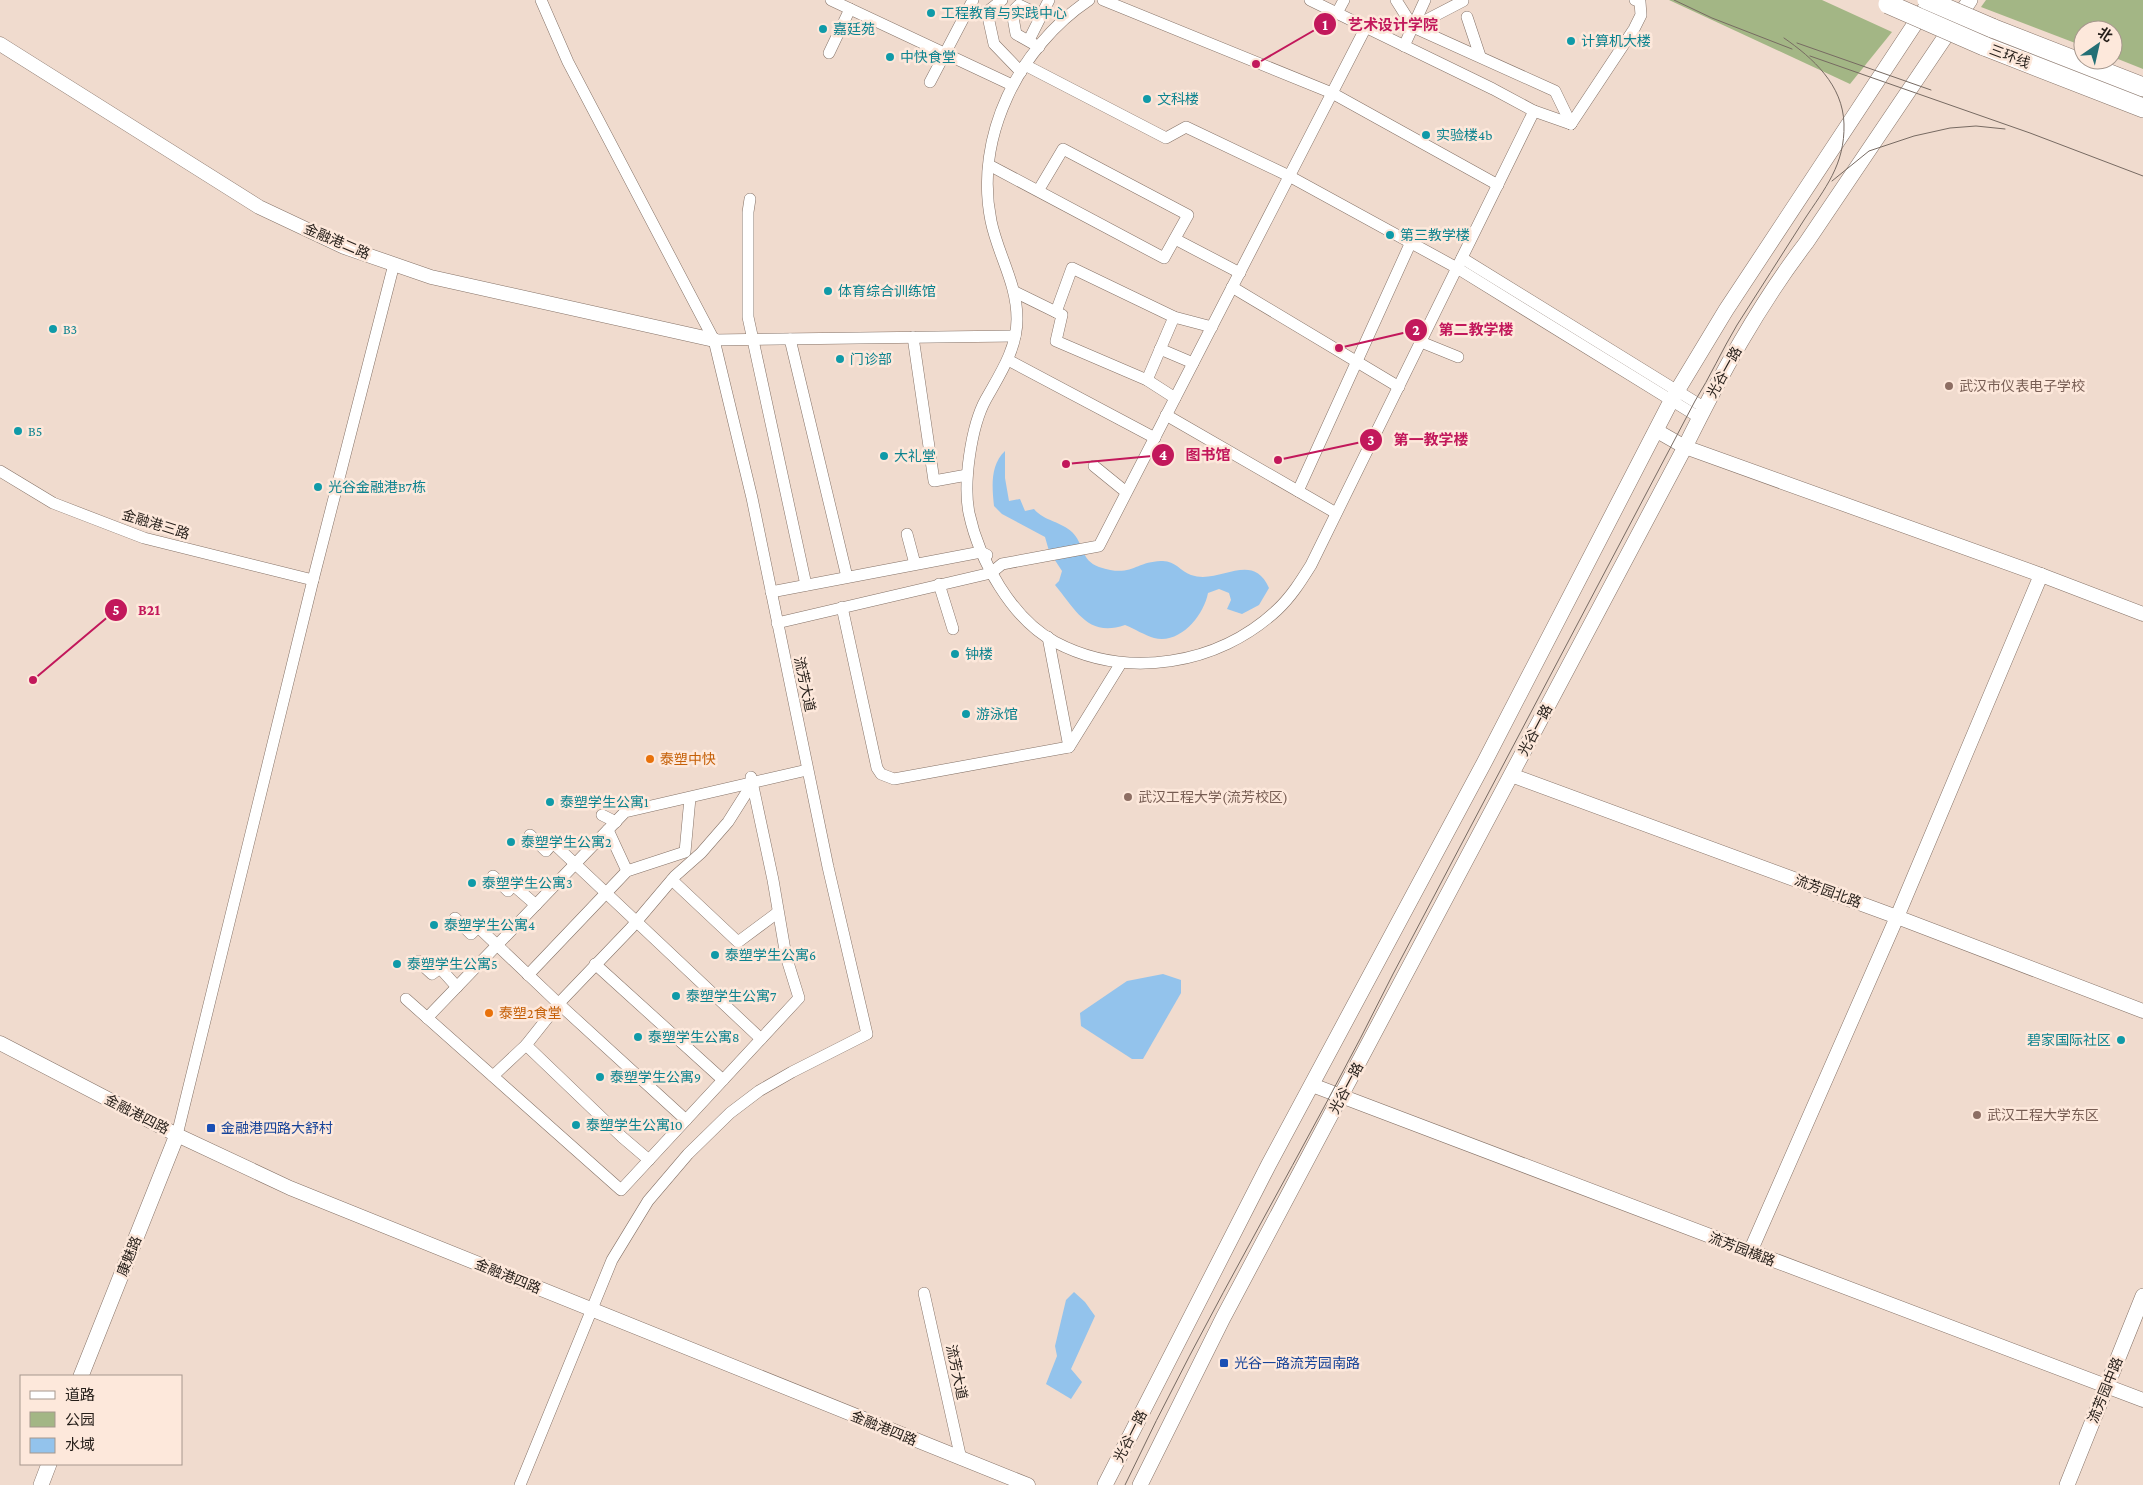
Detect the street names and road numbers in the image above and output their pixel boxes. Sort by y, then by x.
street label: 三环线 [1988,41,2032,71]
street label: 金融港二路 [302,220,372,262]
street label: 光谷一路 [1703,344,1745,400]
street label: 金融港三路 [120,506,192,542]
street label: 流芳大道 [791,655,819,713]
street label: 光谷一路 [1515,702,1555,758]
street label: 流芳园北路 [1792,872,1864,910]
street label: 光谷一路 [1326,1060,1366,1116]
street label: 金融港四路 [102,1091,172,1137]
street label: 流芳园横路 [1706,1229,1778,1269]
street label: 康魅路 [114,1234,144,1278]
street label: 金融港四路 [473,1255,543,1297]
street label: 流芳大道 [943,1343,971,1401]
street label: 流芳园中路 [2084,1355,2126,1425]
street label: 金融港四路 [849,1407,919,1449]
street label: 光谷一路 [1110,1407,1150,1465]

